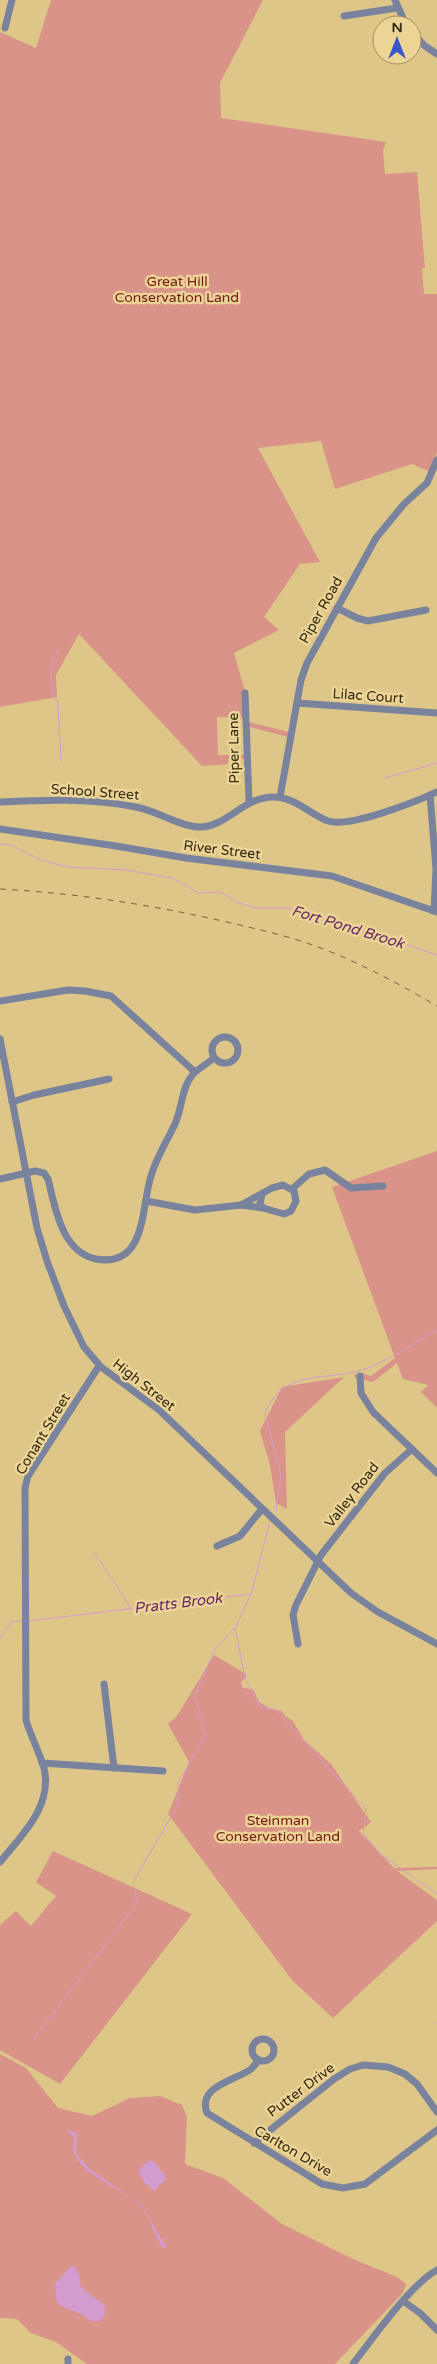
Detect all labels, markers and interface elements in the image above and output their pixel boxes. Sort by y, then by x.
north arrow [372,15,422,65]
text: N [391,19,403,36]
park label: Great Hill Conservation Land [115,273,239,306]
street label: Piper Road [296,574,346,646]
street label: Lilac Court [332,685,405,707]
street label: Piper Lane [225,712,243,784]
street label: School Street [50,780,141,804]
street label: River Street [182,837,262,863]
water label: Fort Pond Brook [290,901,408,953]
street label: High Street [109,1355,179,1415]
street label: Conant Street [12,1390,74,1478]
street label: Valley Road [321,1459,383,1531]
water label: Pratts Brook [133,1588,225,1617]
park label: Steinman Conservation Land [216,1812,340,1845]
street label: Putter Drive [264,2059,338,2121]
street label: Carlton Drive [251,2122,335,2180]

